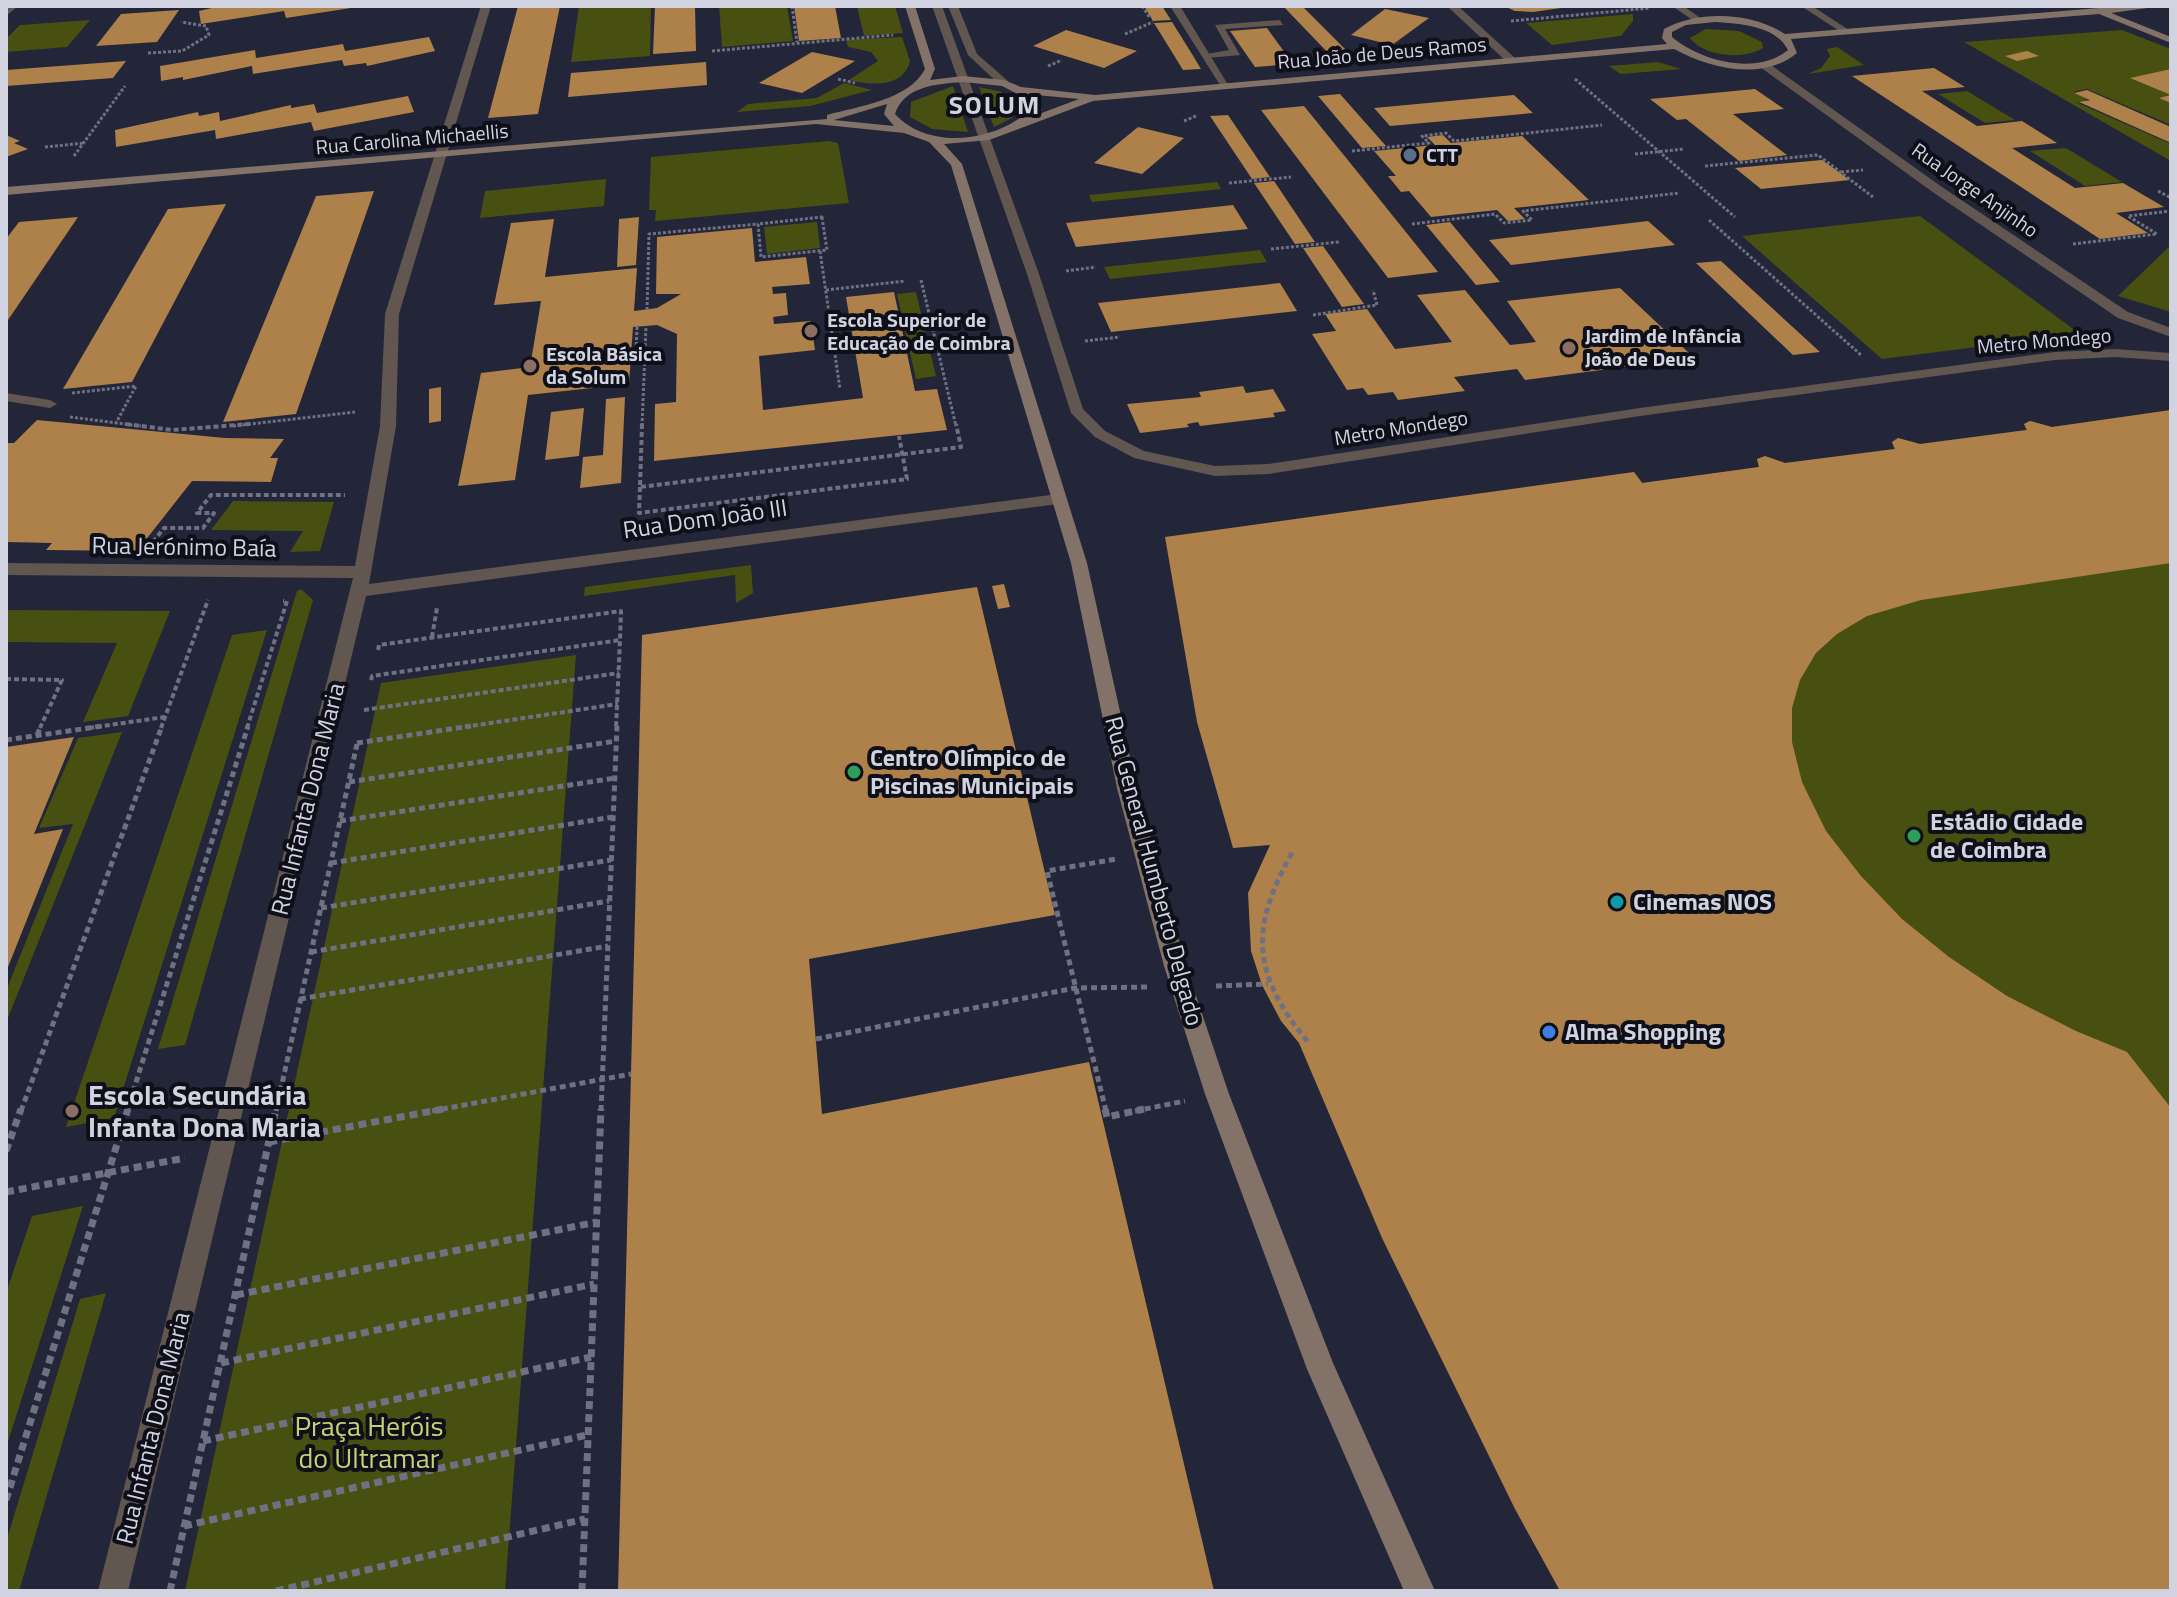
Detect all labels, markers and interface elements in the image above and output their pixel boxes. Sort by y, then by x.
street label: Rua João de Deus Ramos [1276,28,1488,77]
district label: SOLUM [949,85,1041,124]
street label: Rua Carolina Michaellis [314,115,510,162]
street label: Rua Jorge Anjinho [1906,134,2045,245]
place label: CTT [1426,139,1458,170]
marker: CTT [1401,146,1419,164]
place label: Escola Superior de Educação de Coimbra [827,304,1011,358]
street label: Metro Mondego [1975,319,2113,362]
place label: Jardim de Infância João de Deus [1585,320,1741,374]
marker: Escola Superior de Educação de Coimbra [802,322,820,340]
place label: Escola Básica da Solum [546,338,662,392]
marker: Jardim de Infância João de Deus [1560,339,1578,357]
marker: Escola Básica da Solum [521,357,539,375]
street label: Metro Mondego [1332,402,1470,453]
street label: Rua Dom João III [620,489,789,547]
street label: Rua Jerónimo Baía [91,526,277,566]
street label: Rua Infanta Dona Maria [261,679,353,919]
street label: Rua General Humberto Delgado [1096,712,1214,1030]
place label: Centro Olímpico de Piscinas Municipais [870,739,1074,803]
marker: Centro Olímpico de Piscinas Municipais [845,763,863,781]
place label: Estádio Cidade de Coimbra [1930,803,2083,867]
marker: Estádio Cidade de Coimbra [1905,827,1923,845]
place label: Cinemas NOS [1633,883,1772,919]
marker: Cinemas NOS [1608,893,1626,911]
place label: Alma Shopping [1565,1013,1721,1049]
marker: Alma Shopping [1540,1023,1558,1041]
place label: Escola Secundária Infanta Dona Maria [88,1073,321,1148]
marker: Escola Secundária Infanta Dona Maria [63,1102,81,1120]
street label: Rua Infanta Dona Maria [106,1308,198,1548]
park label: Praça Heróis do Ultramar [295,1404,443,1479]

